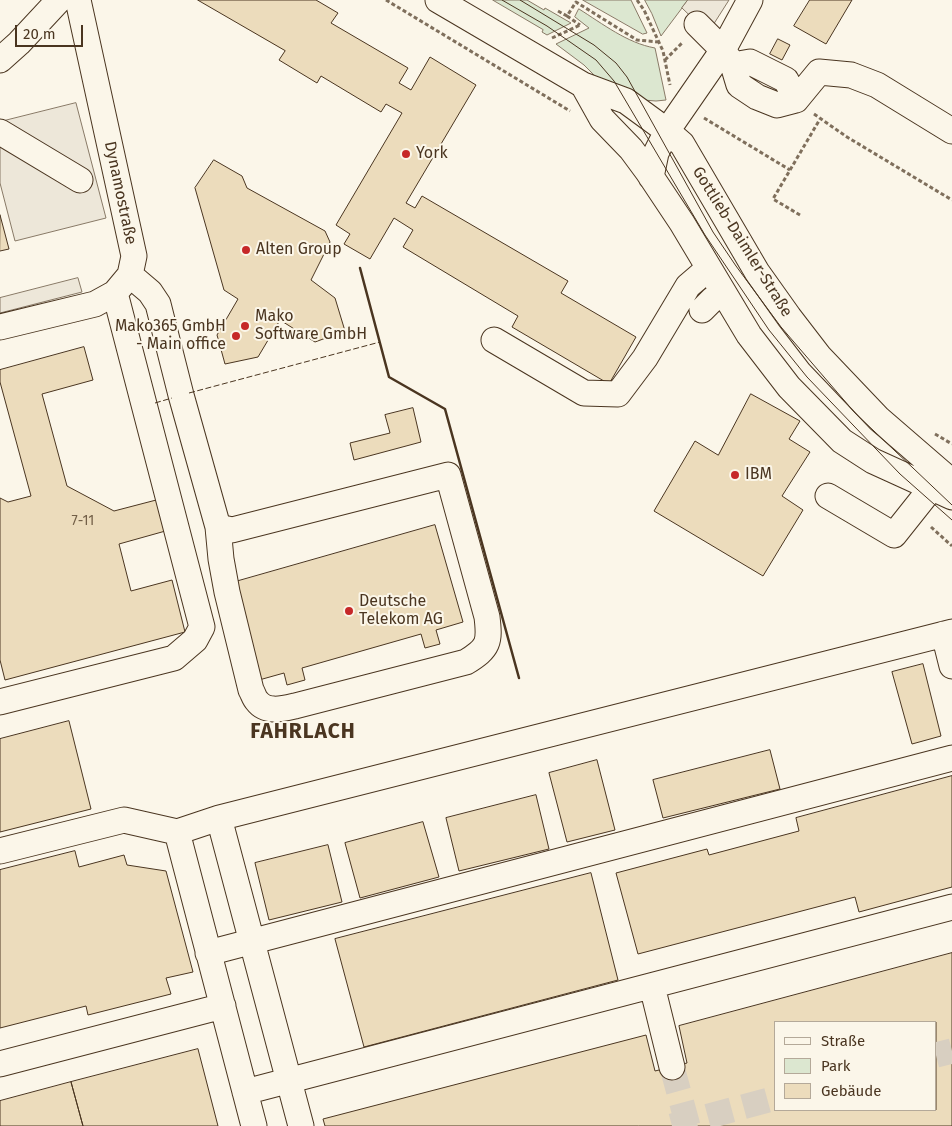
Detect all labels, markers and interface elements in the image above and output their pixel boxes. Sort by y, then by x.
scale bar [18,15,85,47]
text: 20 m [23,25,56,43]
street label: Dynamostraße [100,140,140,246]
place label: York [416,144,448,164]
marker: York [400,148,412,160]
street label: Gottlieb-Daimler-Straße [688,163,796,321]
place label: Alten Group [256,240,342,260]
marker: Alten Group [240,244,252,256]
place label: Mako Software GmbH [255,307,367,345]
place label: Mako365 GmbH - Main office [115,317,226,355]
marker: Mako Software GmbH [239,320,251,332]
marker: Mako365 GmbH - Main office [230,330,242,342]
place label: IBM [745,465,772,485]
marker: IBM [729,469,741,481]
house number: 7-11 [72,513,94,529]
place label: Deutsche Telekom AG [359,592,443,630]
marker: Deutsche Telekom AG [343,605,355,617]
district label: FAHRLACH [249,719,357,745]
legend [774,1021,937,1111]
text: Straße [821,1032,865,1050]
text: Park [821,1057,851,1075]
text: Gebäude [821,1082,881,1100]

